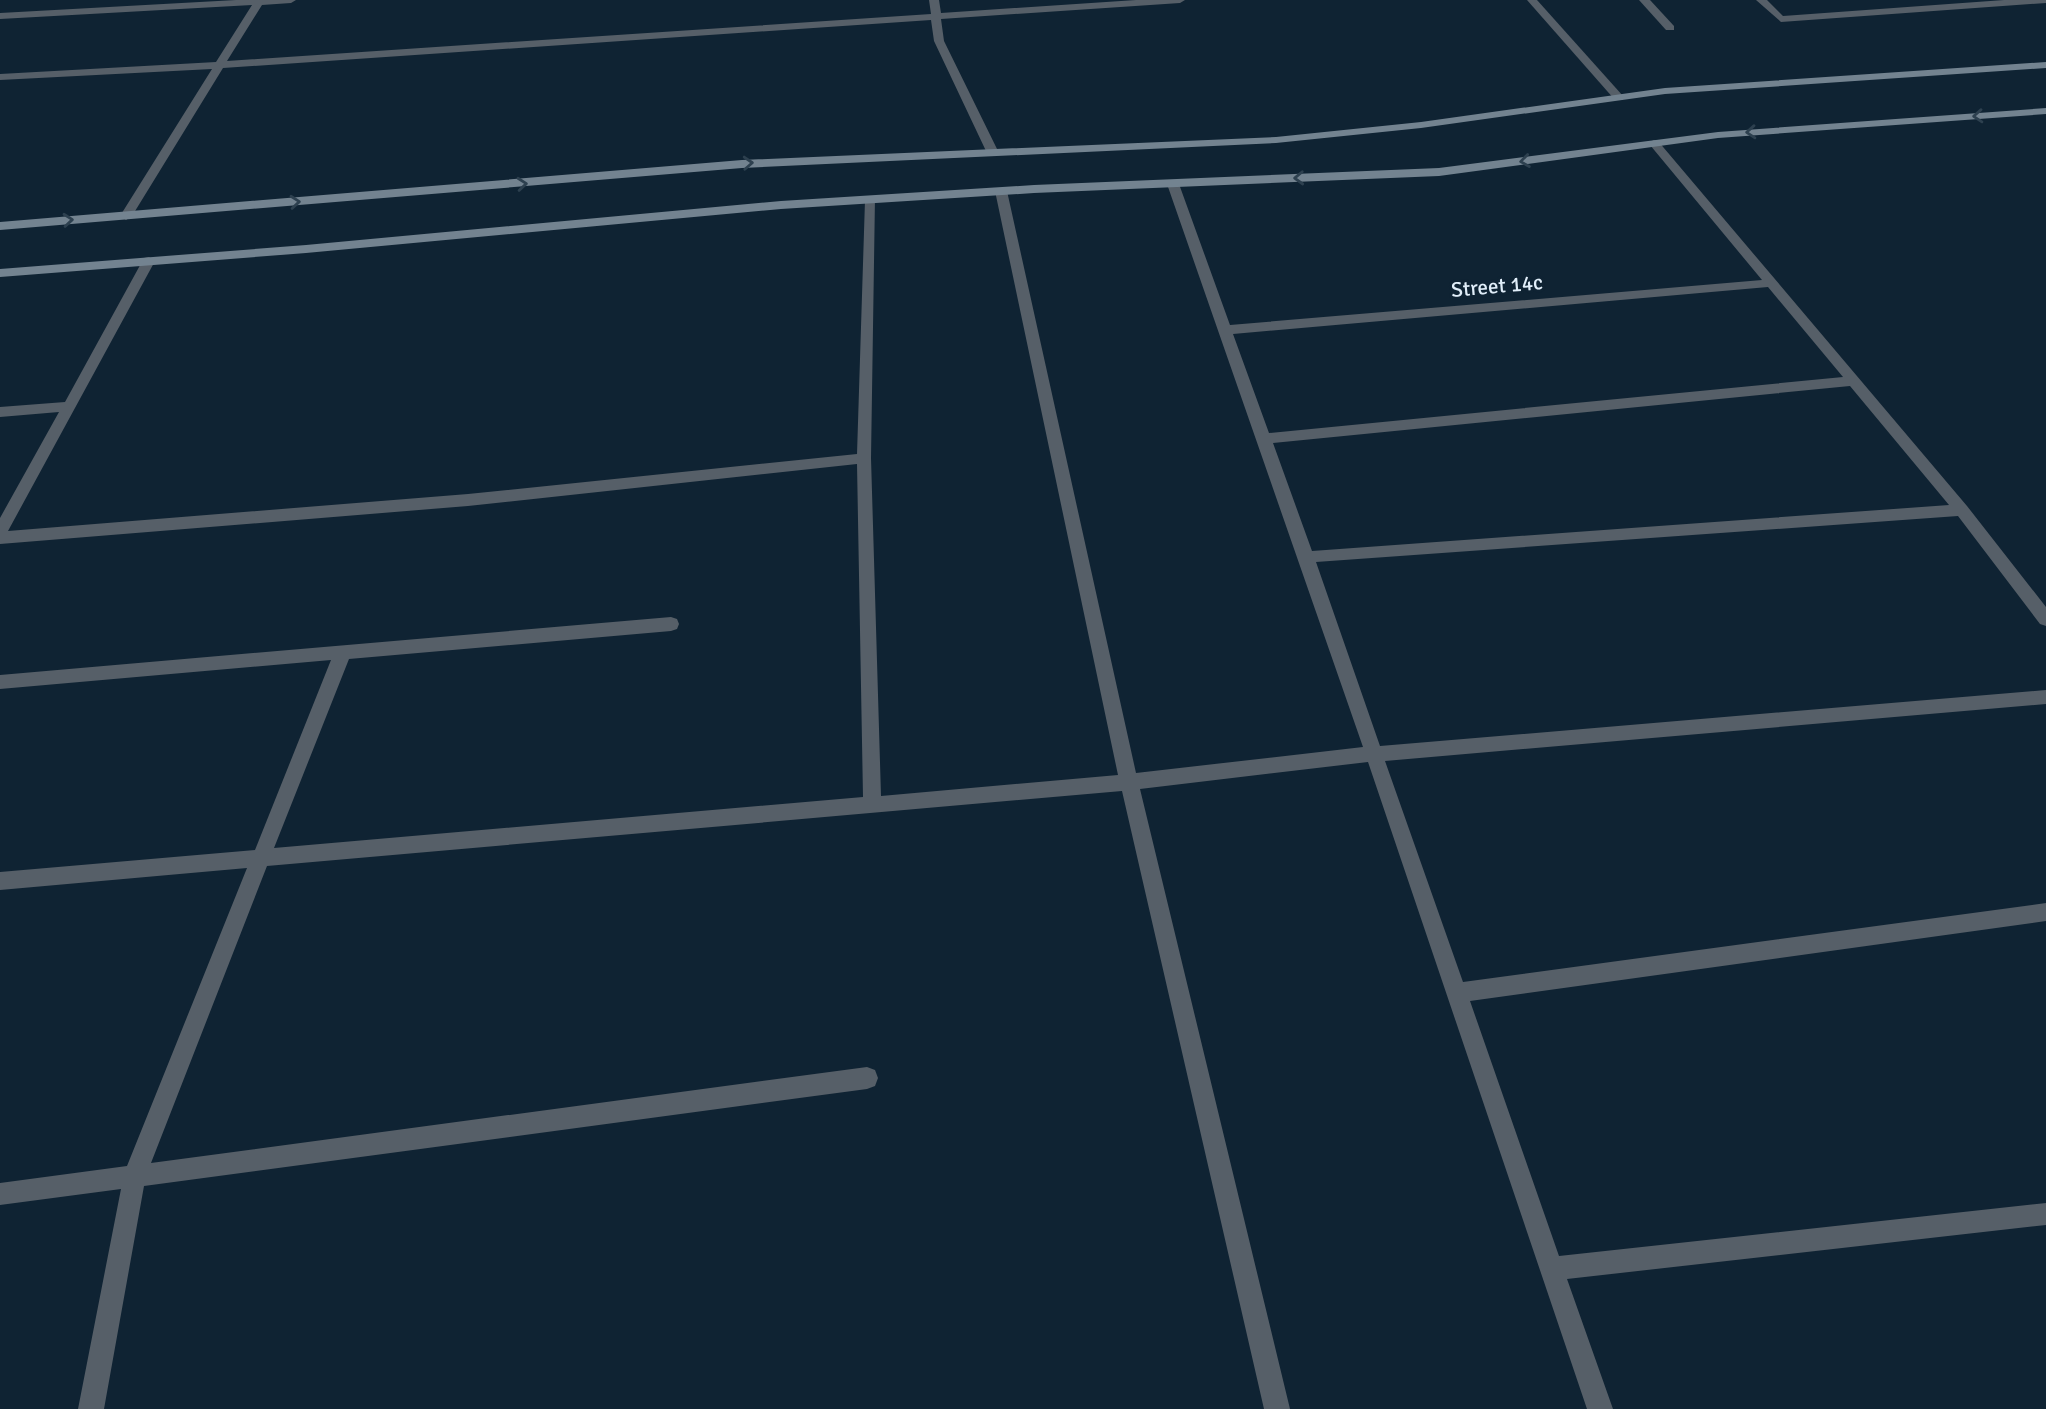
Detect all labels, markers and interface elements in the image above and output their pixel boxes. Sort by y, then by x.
one-way arrow [1972,108,1983,123]
one-way arrow [1745,124,1756,139]
one-way arrow [1520,153,1531,168]
one-way arrow [743,156,754,171]
one-way arrow [1293,171,1304,186]
one-way arrow [516,177,527,192]
one-way arrow [290,195,301,210]
one-way arrow [63,213,74,228]
street label: Street 14c [1450,269,1544,303]

